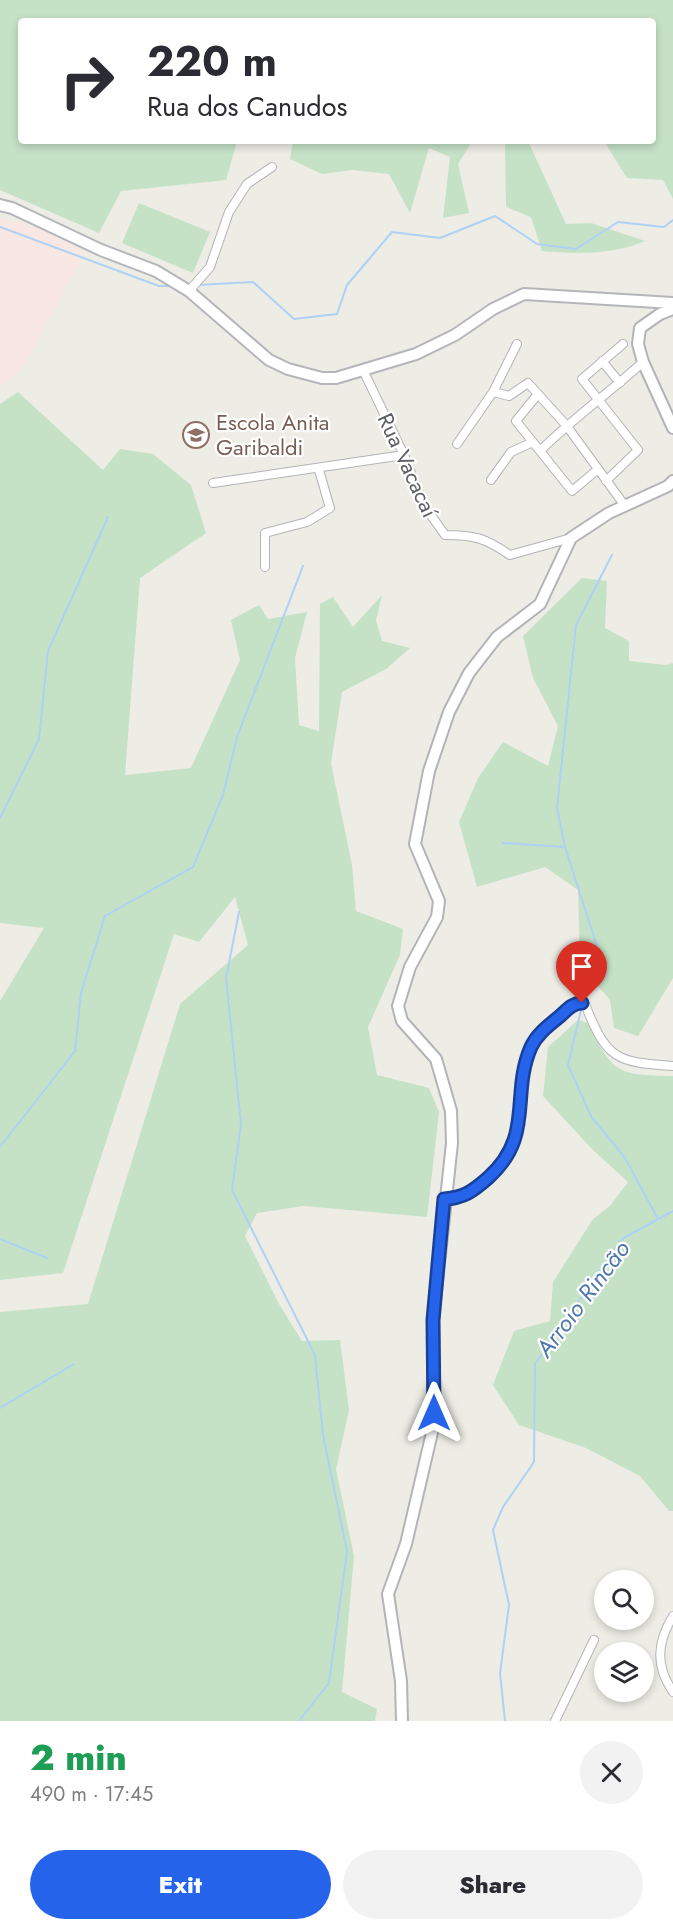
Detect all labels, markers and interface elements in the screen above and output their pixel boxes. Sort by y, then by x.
text: 220 m [147,31,277,92]
icon: right [48,42,126,120]
text: Rua dos Canudos [147,87,347,126]
place label: Escola Anita Garibaldi [216,406,329,463]
street label: Rua Vacacaí [370,408,447,524]
school or university icon: Escola Anita Garibaldi [181,420,211,450]
pin [556,941,607,1003]
icon: arrive [565,950,598,983]
water label: Arroio Rincão [526,1233,638,1365]
position arrow [402,1381,466,1445]
map controls [594,1570,654,1702]
button: search [594,1570,654,1630]
button: layers [594,1642,654,1702]
text: 2 min [30,1731,127,1783]
button: close [580,1741,643,1804]
text: 490 m · 17:45 [30,1780,153,1809]
button: Exit [30,1850,331,1919]
button: Share [343,1850,643,1919]

